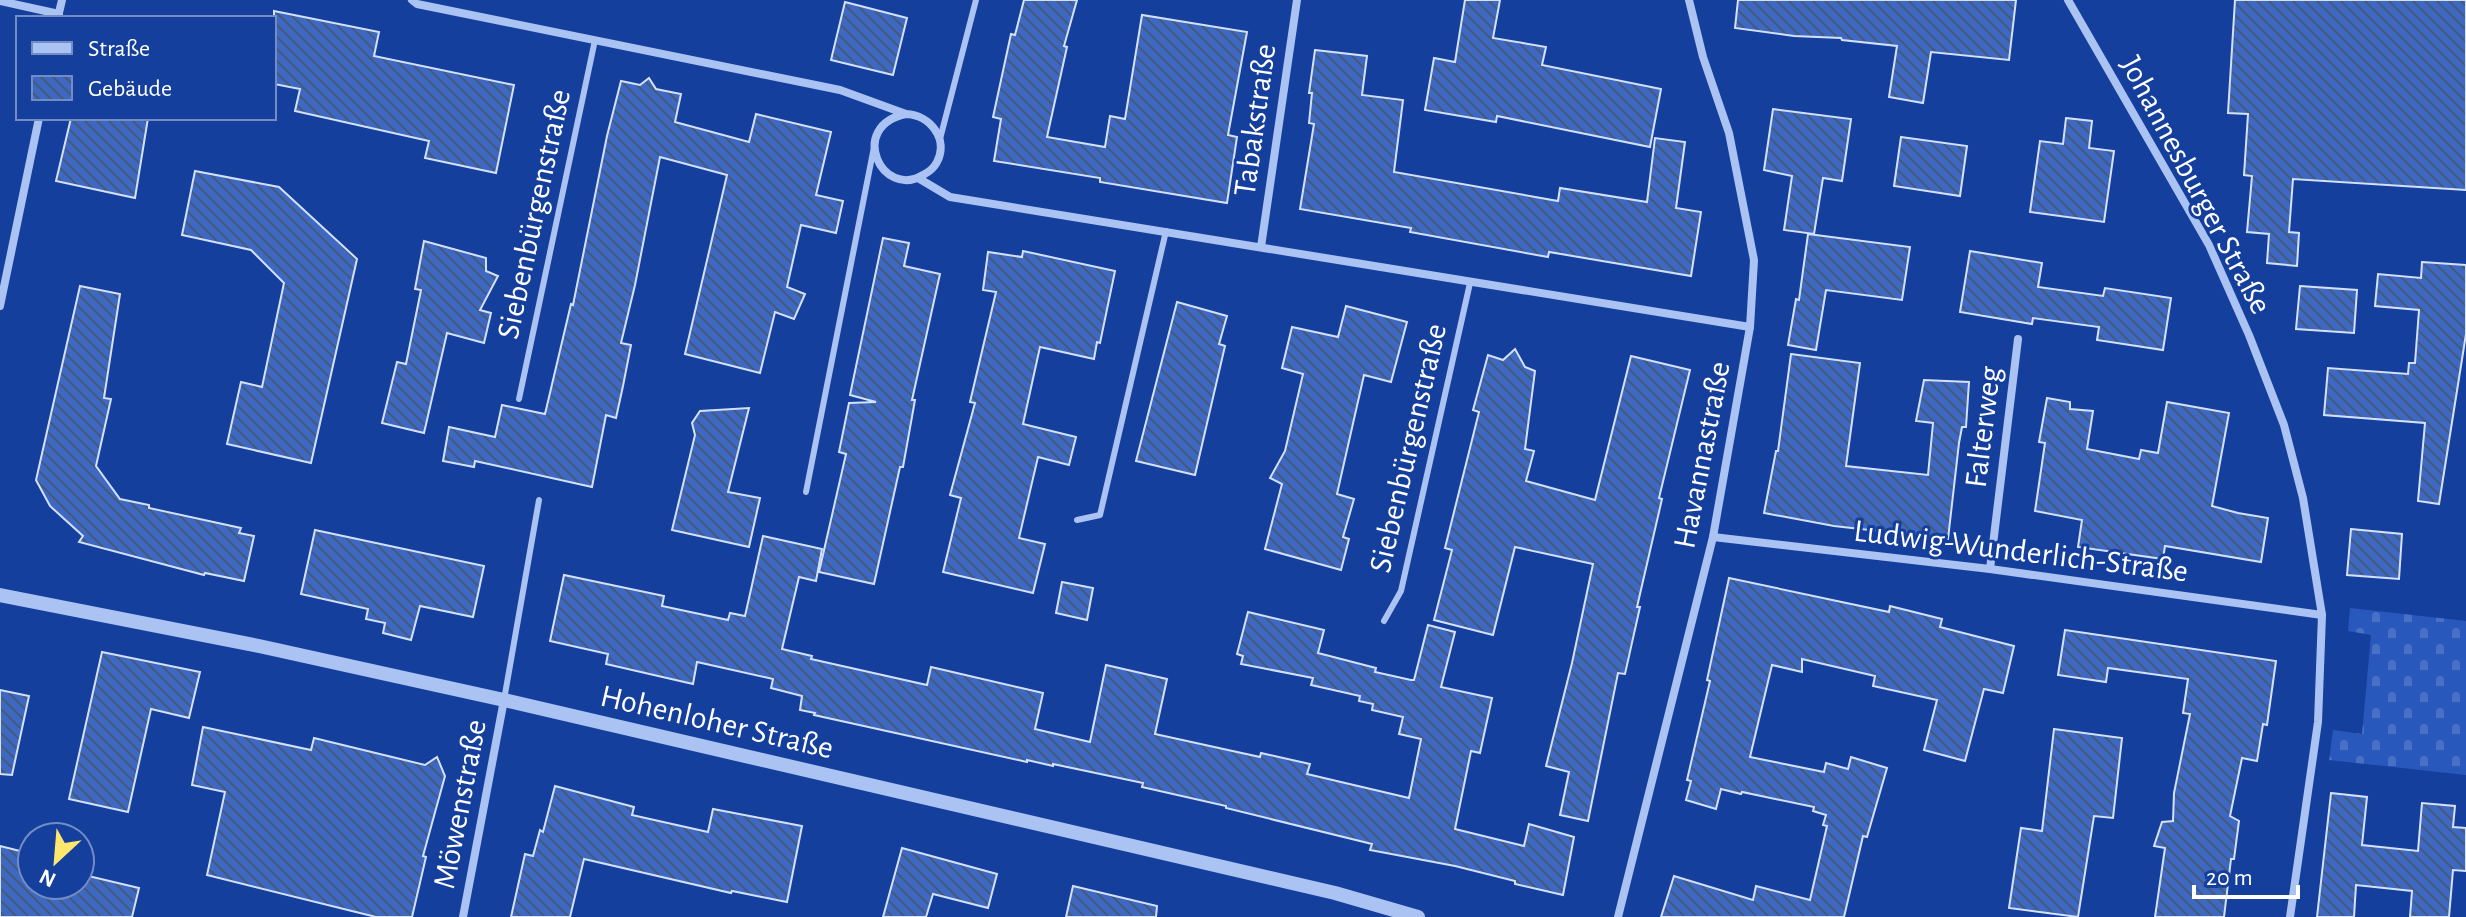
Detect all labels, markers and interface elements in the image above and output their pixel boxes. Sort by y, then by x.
legend [16,16,276,120]
text: Straße [88,37,150,61]
street label: Tabakstraße [1228,42,1282,198]
street label: Johannesburger Straße [2115,51,2277,319]
text: Gebäude [88,77,172,101]
street label: Siebenbürgenstraße [492,86,576,342]
street label: Siebenbürgenstraße [1364,321,1452,575]
street label: Havannastraße [1668,359,1736,551]
street label: Falterweg [1960,364,2006,490]
street label: Ludwig-Wunderlich-Straße [1852,515,2190,587]
street label: Hohenloher Straße [597,680,837,764]
street label: Möwenstraße [428,717,492,891]
north arrow [16,821,96,901]
scale bar [2194,849,2298,899]
text: N [36,865,59,891]
text: 20 m [2206,866,2253,890]

